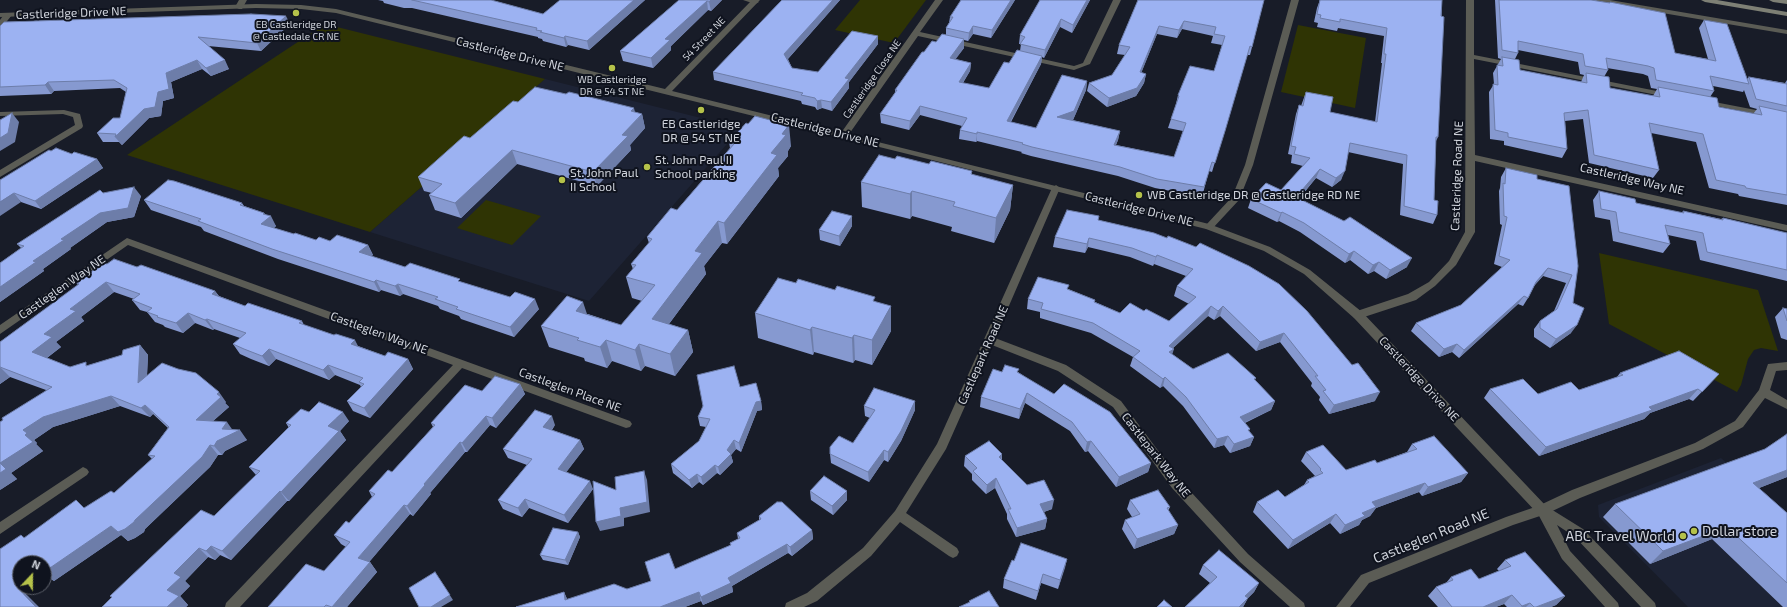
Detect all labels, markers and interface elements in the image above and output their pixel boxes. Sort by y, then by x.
street label: Castleridge Drive NE [15,4,127,22]
marker: EB Castleridge DR @ Castledale CR NE [291,8,301,18]
street label: 54 Street NE [680,15,728,63]
place label: EB Castleridge DR @ Castledale CR NE [253,19,339,42]
street label: Castleridge Drive NE [454,34,566,74]
street label: Castleridge Close NE [840,37,904,121]
marker: WB Castleridge DR @ 54 ST NE [607,63,617,73]
place label: WB Castleridge DR @ 54 ST NE [577,74,647,98]
marker: EB Castleridge DR @ 54 ST NE [696,105,706,115]
street label: Castleridge Drive NE [769,110,881,150]
place label: EB Castleridge DR @ 54 ST NE [662,117,740,145]
street label: Castleridge Road NE [1448,121,1466,231]
place label: St. John Paul II School parking [655,153,736,181]
street label: Castleridge Way NE [1578,160,1686,198]
marker: St. John Paul II School parking [642,162,652,172]
place label: St. John Paul II School [570,166,638,194]
marker: St. John Paul II School [557,175,567,185]
place label: WB Castleridge DR @ Castleridge RD NE [1147,188,1360,202]
street label: Castleridge Drive NE [1083,189,1195,229]
marker: WB Castleridge DR @ Castleridge RD NE [1134,190,1144,200]
street label: Castleglen Way NE [16,252,108,322]
street label: Castlepark Road NE [955,303,1011,407]
street label: Castleglen Way NE [328,309,430,357]
street label: Castleridge Drive NE [1376,334,1462,424]
street label: Castleglen Place NE [517,365,623,415]
street label: Castlepark Way NE [1119,410,1193,500]
street label: Castleglen Road NE [1371,505,1491,567]
place label: Dollar store [1702,523,1777,539]
marker: Dollar store [1689,526,1699,536]
place label: ABC Travel World [1565,528,1675,544]
marker: ABC Travel World [1678,531,1688,541]
north arrow [12,555,52,595]
text: N [30,557,42,572]

